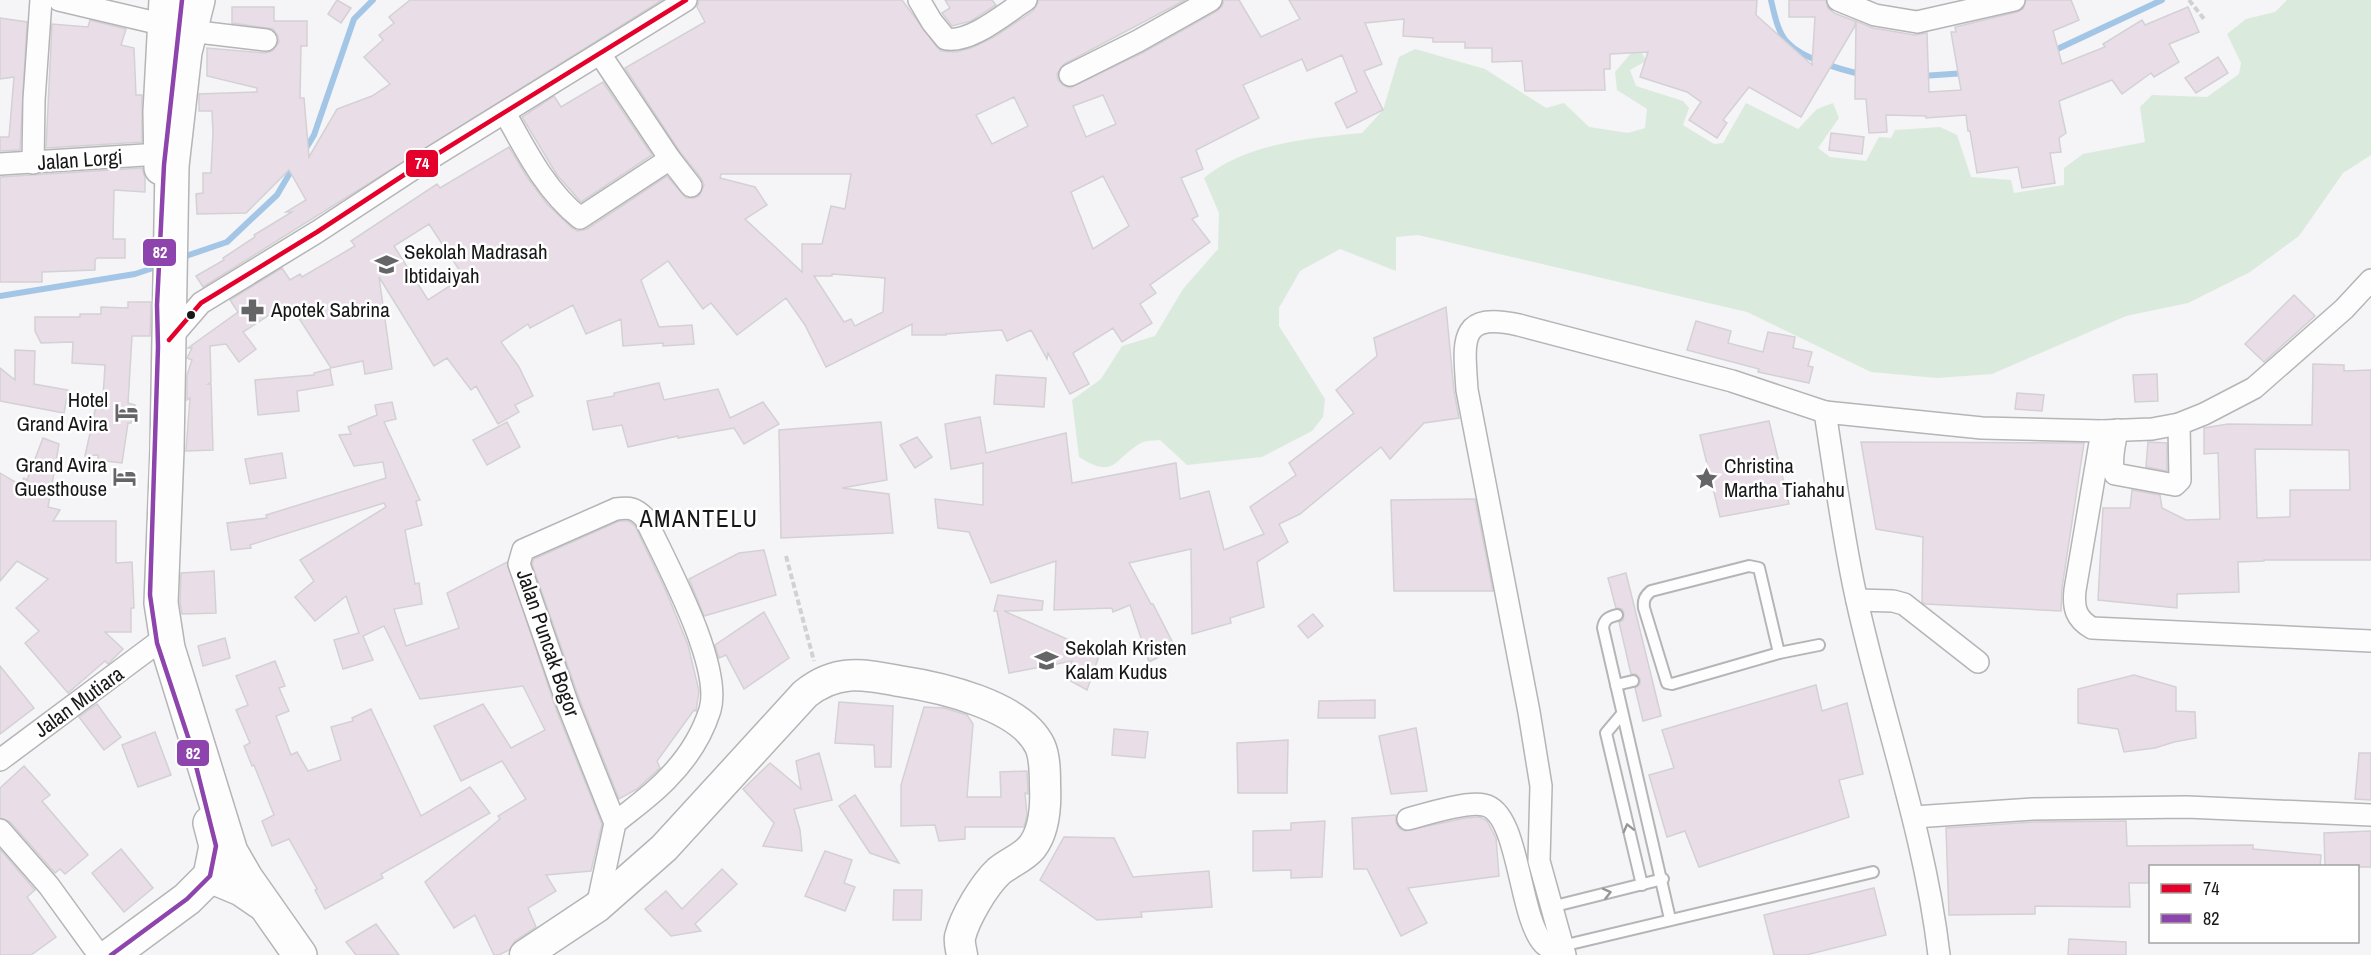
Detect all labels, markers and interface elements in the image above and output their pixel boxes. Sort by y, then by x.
street label: Jalan Lorgi [36,142,123,177]
line badge: 74 [405,149,439,178]
text: 74 [415,152,430,174]
place label: Sekolah Madrasah Ibtidaiyah [404,237,548,290]
line badge: 82 [142,238,177,267]
text: 82 [153,241,167,263]
school or university icon: Sekolah Madrasah Ibtidaiyah [373,251,399,277]
place label: Apotek Sabrina [270,295,390,324]
pharmacy icon: Apotek Sabrina [240,297,266,323]
unlabelled marker [185,309,197,321]
place label: Hotel Grand Avira [16,385,108,438]
hotel icon: Hotel Grand Avira [113,399,139,425]
place label: Grand Avira Guesthouse [14,450,107,503]
place label: Christina Martha Tiahahu [1724,451,1845,504]
hotel icon: Grand Avira Guesthouse [112,464,138,490]
place icon: Christina Martha Tiahahu [1693,465,1719,491]
district label: AMANTELU [638,502,759,534]
street label: Jalan Puncak Bogor [510,565,587,721]
place label: Sekolah Kristen Kalam Kudus [1065,633,1187,686]
school or university icon: Sekolah Kristen Kalam Kudus [1034,647,1060,673]
street label: Jalan Mutiara [28,659,130,744]
line badge: 82 [176,739,210,767]
text: 82 [186,742,200,764]
one-way arrow [1622,823,1635,833]
legend [2149,865,2359,943]
text: 74 [2203,876,2219,901]
one-way arrow [1602,888,1612,901]
text: 82 [2203,906,2219,931]

